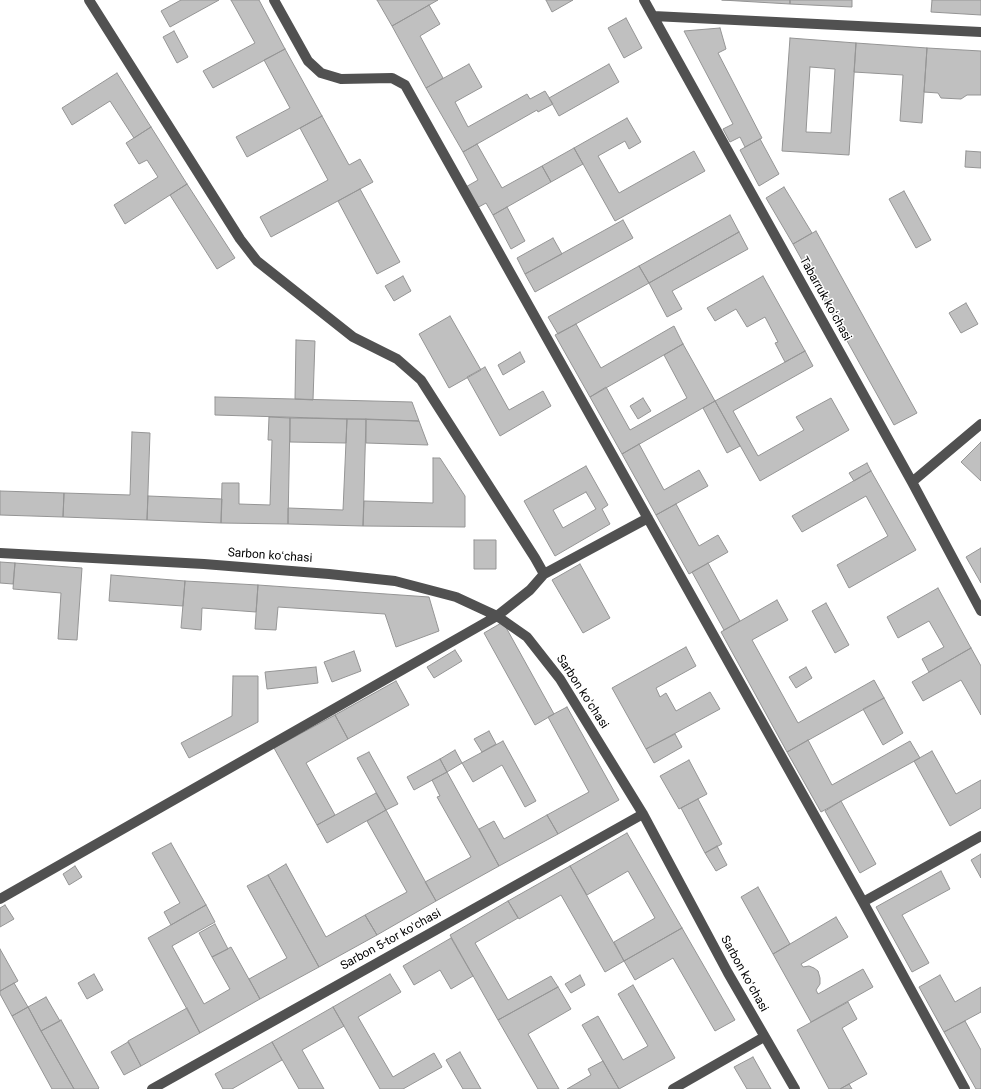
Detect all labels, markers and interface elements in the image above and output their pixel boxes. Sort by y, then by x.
street label: Tabarruk koʻchasi [796,254,854,344]
street label: Sarbon koʻchasi [227,546,313,566]
street label: Sarbon koʻchasi [553,652,611,732]
street label: Sarbon 5-tor koʻchasi [338,906,444,974]
street label: Sarbon koʻchasi [717,933,771,1015]

